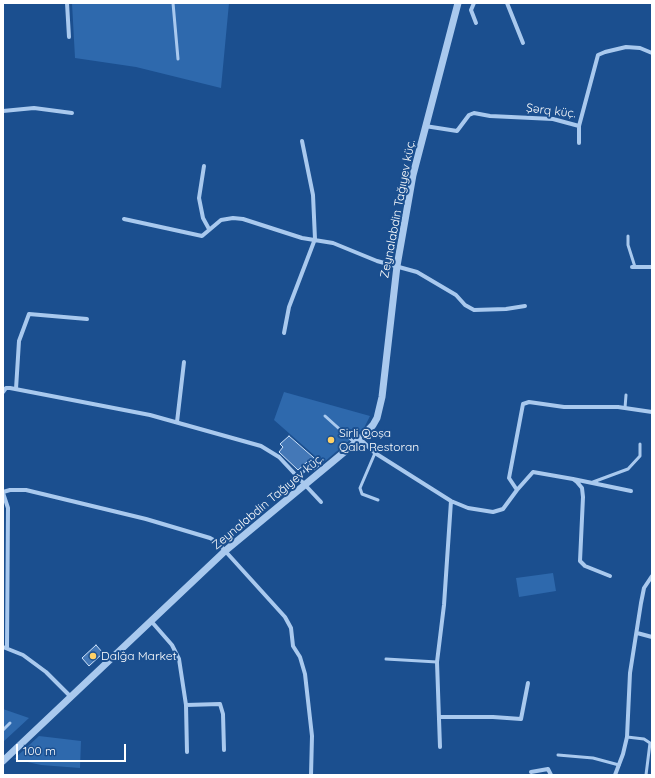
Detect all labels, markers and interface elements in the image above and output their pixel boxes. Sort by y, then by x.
street label: Şərq küç. [525,101,577,121]
street label: Zeynalabdin Tağıyev küç. [377,139,419,279]
place label: Sirli Qoşa Qala Restoran [339,426,419,454]
marker: Sirli Qoşa Qala Restoran [326,435,336,445]
street label: Zeynalabdin Tağıyev küç. [209,451,327,553]
place label: Dalğa Market [101,649,177,663]
marker: Dalğa Market [88,651,98,661]
scale bar [18,736,128,762]
text: 100 m [23,743,56,758]

